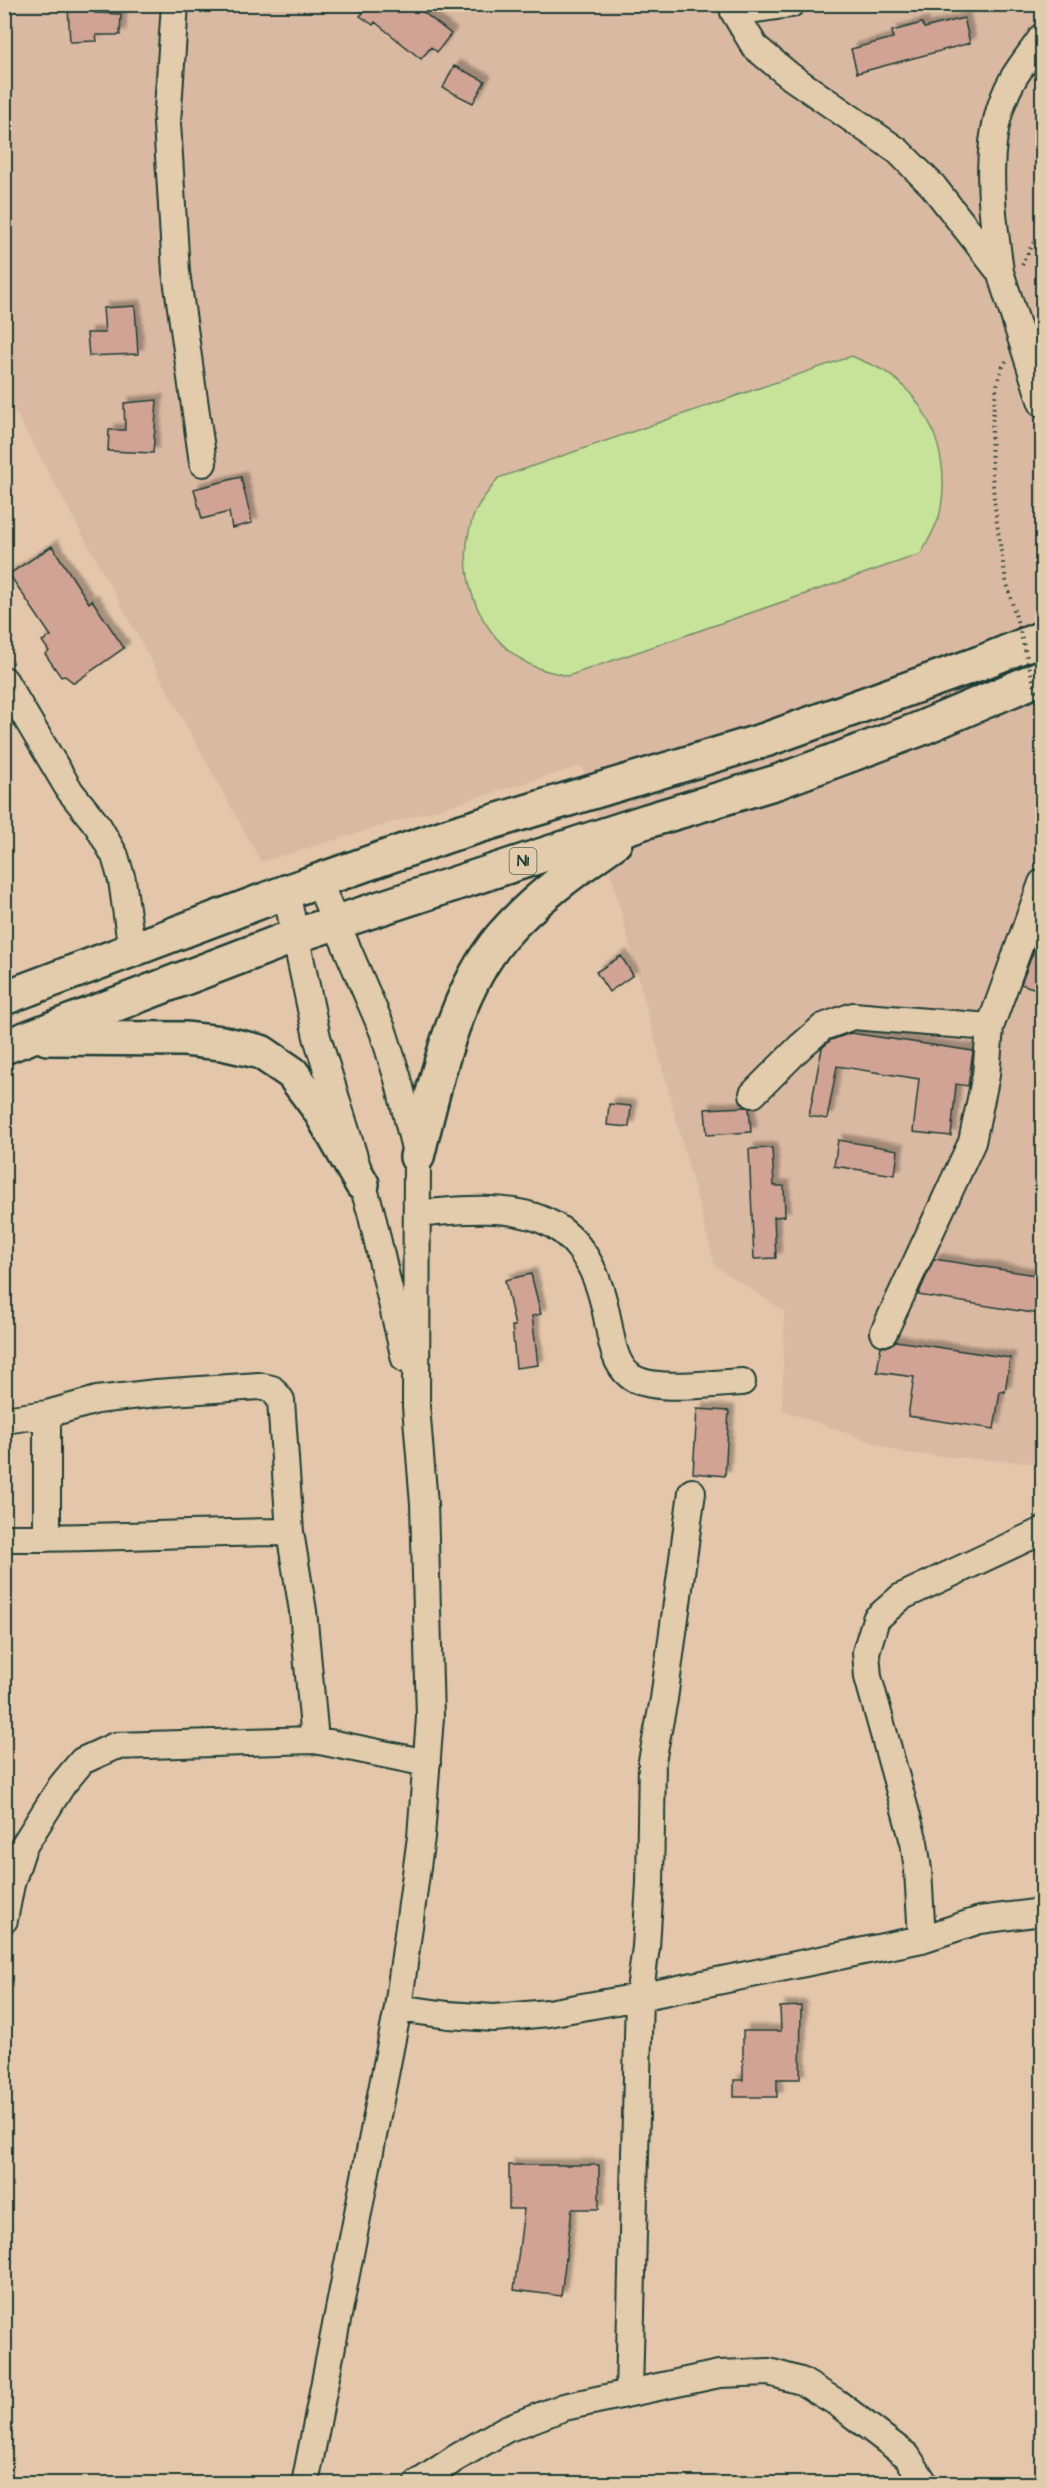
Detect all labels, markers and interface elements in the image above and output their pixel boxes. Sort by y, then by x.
road number: N1 [510,848,536,874]

